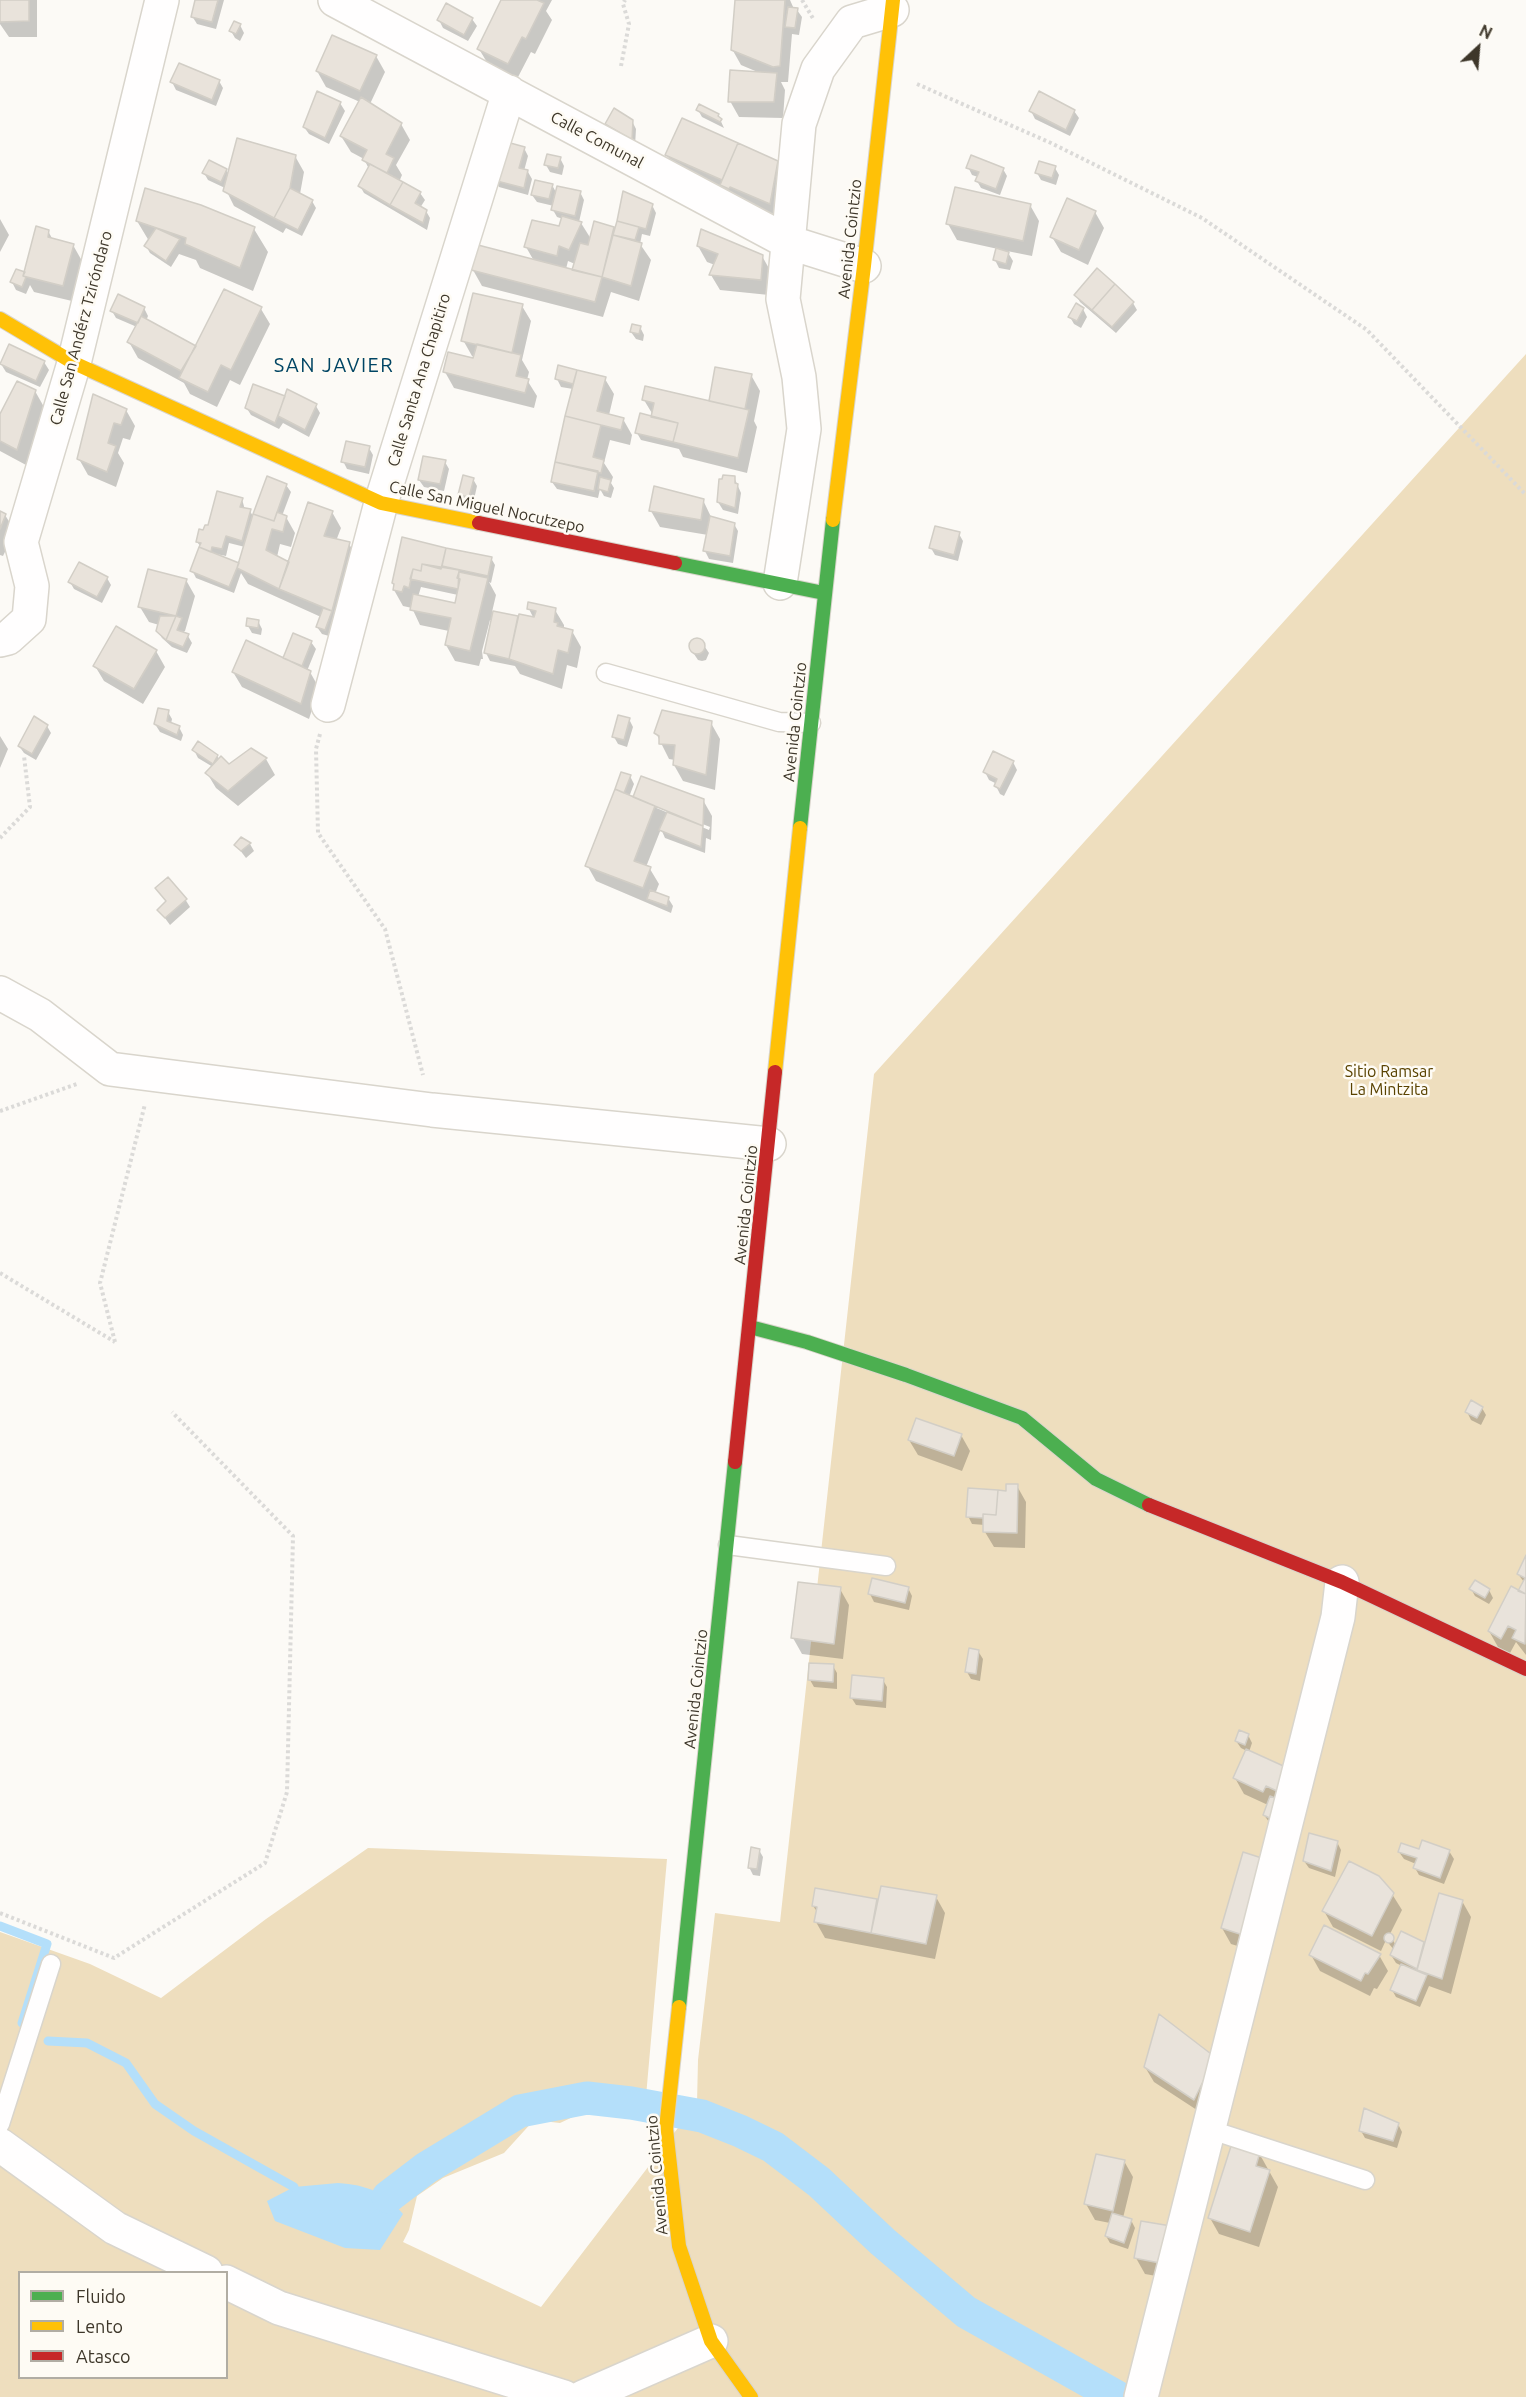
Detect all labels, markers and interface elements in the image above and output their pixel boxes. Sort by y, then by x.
north arrow [1448,18,1508,78]
text: N [1477,21,1495,43]
street label: Calle Comunal [547,107,647,173]
street label: Avenida Cointzio [834,178,866,300]
street label: Calle San Andérz Tziróndaro [46,229,116,427]
street label: Calle Santa Ana Chapitiro [383,291,455,469]
district label: SAN JAVIER [274,353,394,377]
street label: Calle San Miguel Nocutzepo [387,477,587,537]
street label: Avenida Cointzio [779,661,811,783]
park label: Sitio Ramsar La Mintzita [1345,1062,1433,1100]
street label: Avenida Cointzio [730,1144,762,1266]
street label: Avenida Cointzio [680,1628,712,1750]
street label: Avenida Cointzio [642,2114,672,2236]
legend [18,2271,228,2379]
text: Fluido [76,2286,126,2306]
text: Lento [76,2316,123,2336]
text: Atasco [76,2346,131,2366]

